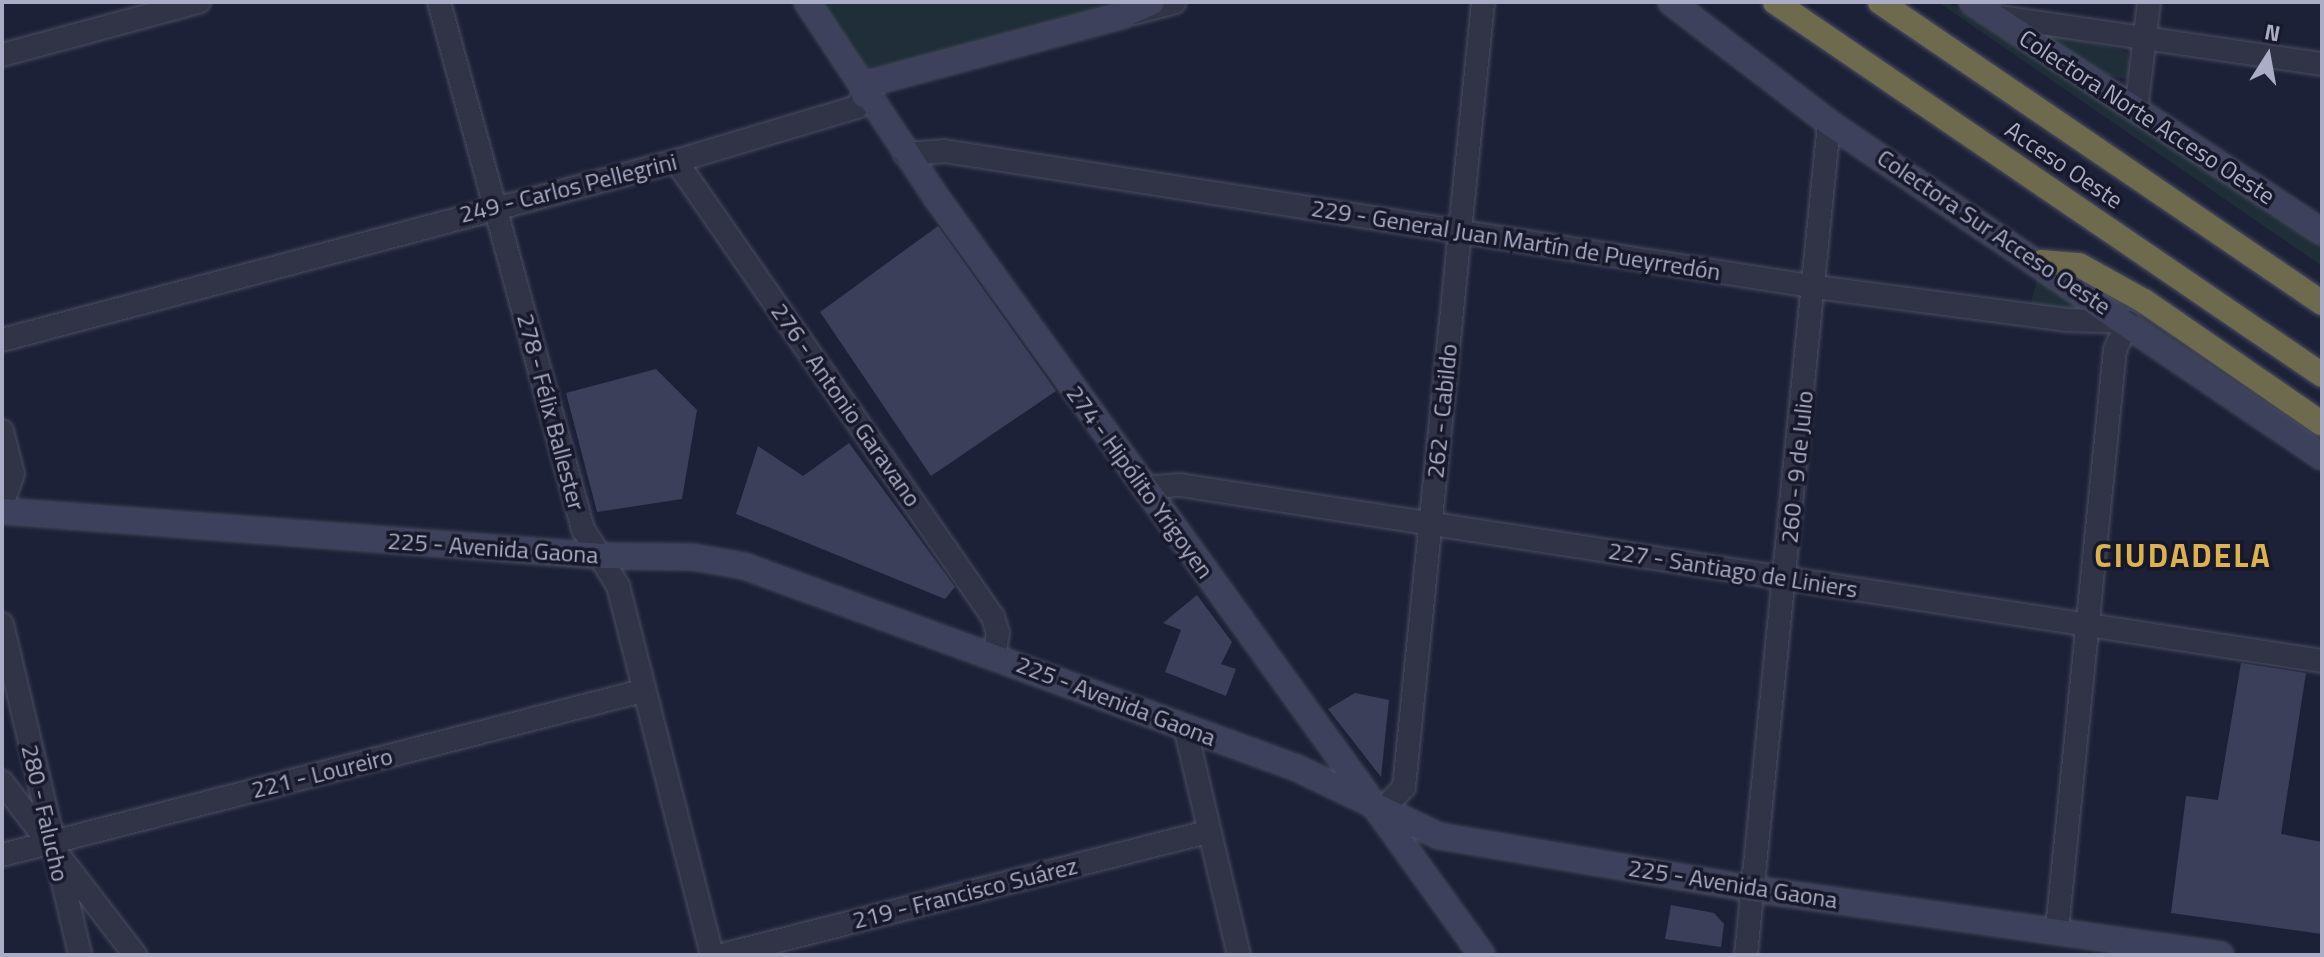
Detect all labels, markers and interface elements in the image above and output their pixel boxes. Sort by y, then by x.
north arrow [2228,16,2308,96]
street label: Colectora Norte Acceso Oeste [2014,24,2280,210]
street label: Acceso Oeste [2000,115,2128,215]
street label: Colectora Sur Acceso Oeste [1872,143,2116,321]
street label: 249 - Carlos Pellegrini [456,147,680,229]
street label: 229 - General Juan Martín de Pueyrredón [1309,193,1723,287]
street label: 276 - Antonio Garavano [765,298,927,512]
street label: 278 - Félix Ballester [511,310,591,514]
street label: 262 - Cabildo [1421,342,1463,480]
street label: 274 - Hipólito Yrigoyen [1060,380,1220,584]
street label: 260 - 9 de Julio [1775,389,1819,545]
street label: 225 - Avenida Gaona [387,526,599,570]
street label: 227 - Santiago de Liniers [1606,536,1860,604]
district label: CIUDADELA [2094,536,2272,574]
street label: 225 - Avenida Gaona [1012,650,1220,752]
street label: 280 - Falucho [15,742,75,884]
street label: 221 - Loureiro [248,742,396,804]
street label: 219 - Francisco Suárez [850,851,1080,935]
street label: 225 - Avenida Gaona [1626,853,1840,915]

